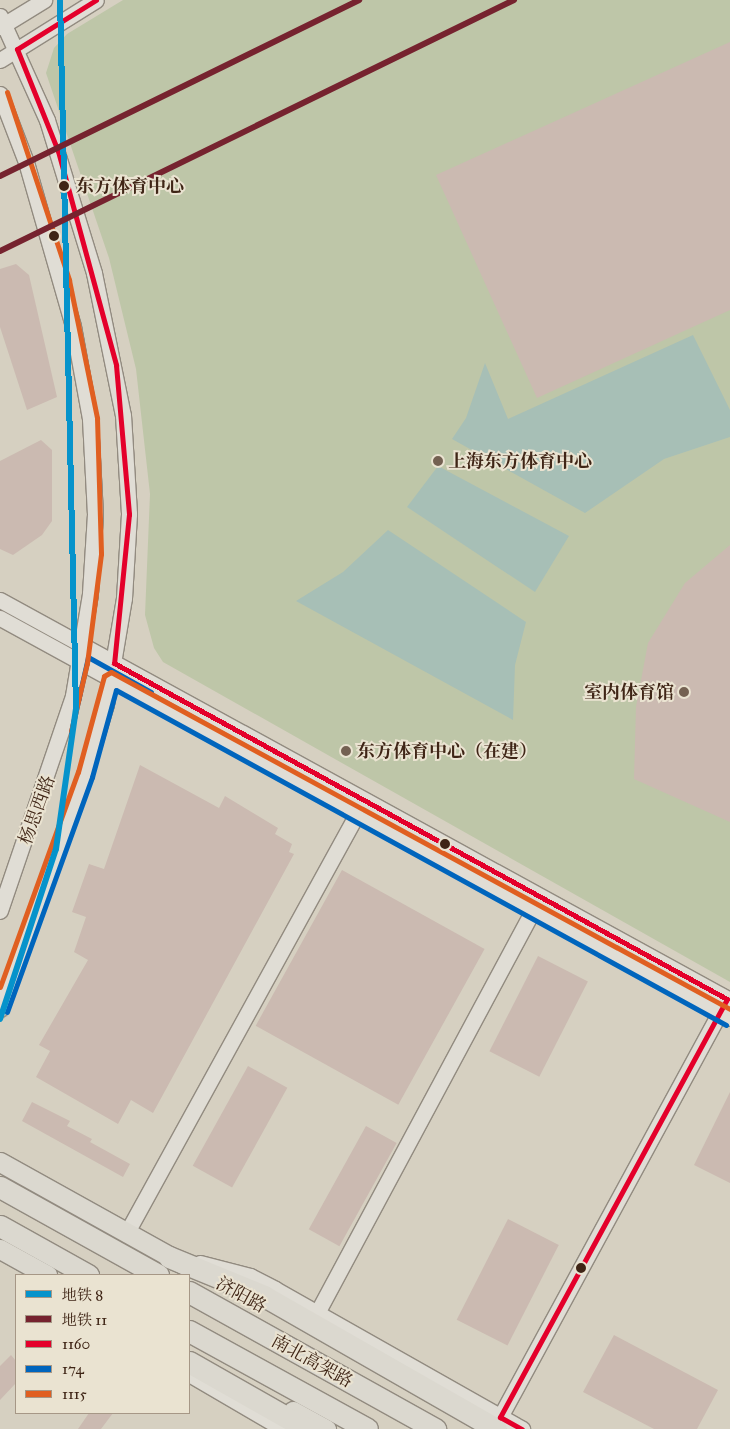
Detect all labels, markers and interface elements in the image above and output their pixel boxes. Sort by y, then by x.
place label: 东方体育中心 [76,175,184,197]
marker: 东方体育中心 [56,178,72,194]
unlabelled marker [49,231,59,241]
place label: 上海东方体育中心 [448,450,592,472]
marker: 上海东方体育中心 [432,455,444,467]
place label: 室内体育馆 [584,681,674,703]
marker: 室内体育馆 [678,686,690,698]
place label: 东方体育中心（在建） [357,740,537,762]
marker: 东方体育中心（在建） [339,744,353,758]
street label: 杨思西路 [15,772,59,848]
unlabelled marker [440,839,450,849]
unlabelled marker [576,1263,586,1273]
street label: 济阳路 [212,1272,270,1318]
legend [15,1274,190,1414]
text: 地铁 8 [62,1286,103,1304]
text: 地铁 11 [62,1311,107,1329]
street label: 南北高架路 [267,1330,357,1392]
text: 1160 [62,1335,90,1353]
text: 174 [62,1360,84,1378]
text: 1115 [62,1385,87,1403]

